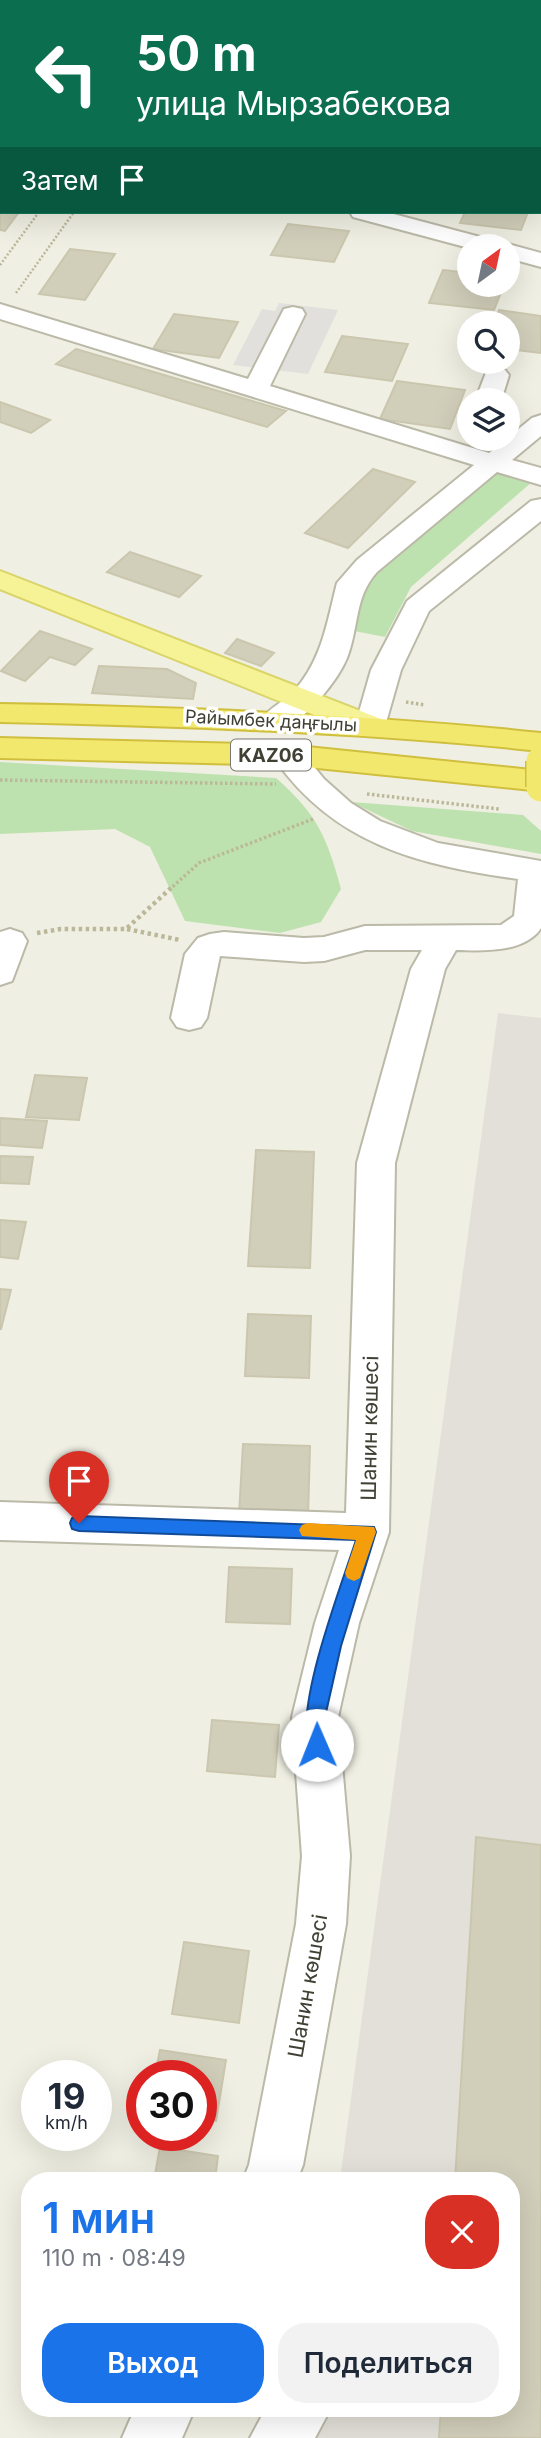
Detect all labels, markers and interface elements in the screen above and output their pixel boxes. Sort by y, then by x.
text: 50 m [136,24,257,83]
icon: left [21,28,112,119]
text: улица Мырзабекова [136,84,451,123]
icon: arrive [113,161,151,199]
text: Затем [21,165,99,196]
north arrow [457,234,520,298]
map controls [457,234,520,451]
button: search [457,311,520,374]
button: layers [457,388,520,451]
street label: Райымбек даңғылы [184,706,358,735]
road number: KАZ06 [231,740,311,770]
street label: Шанин көшесі [356,1355,383,1501]
pin [49,1451,109,1523]
icon: arrive [60,1462,98,1500]
position arrow [280,1708,354,1782]
street label: Шанин көшесі [283,1912,332,2060]
speed limit sign: 30 [126,2060,217,2151]
text: 19 [48,2075,85,2117]
text: km/h [45,2112,88,2133]
text: 1 мин [42,2192,155,2243]
button: close [425,2195,499,2269]
text: 110 m · 08:49 [42,2244,186,2272]
button: Выход [42,2323,264,2403]
button: Поделиться [278,2323,499,2403]

